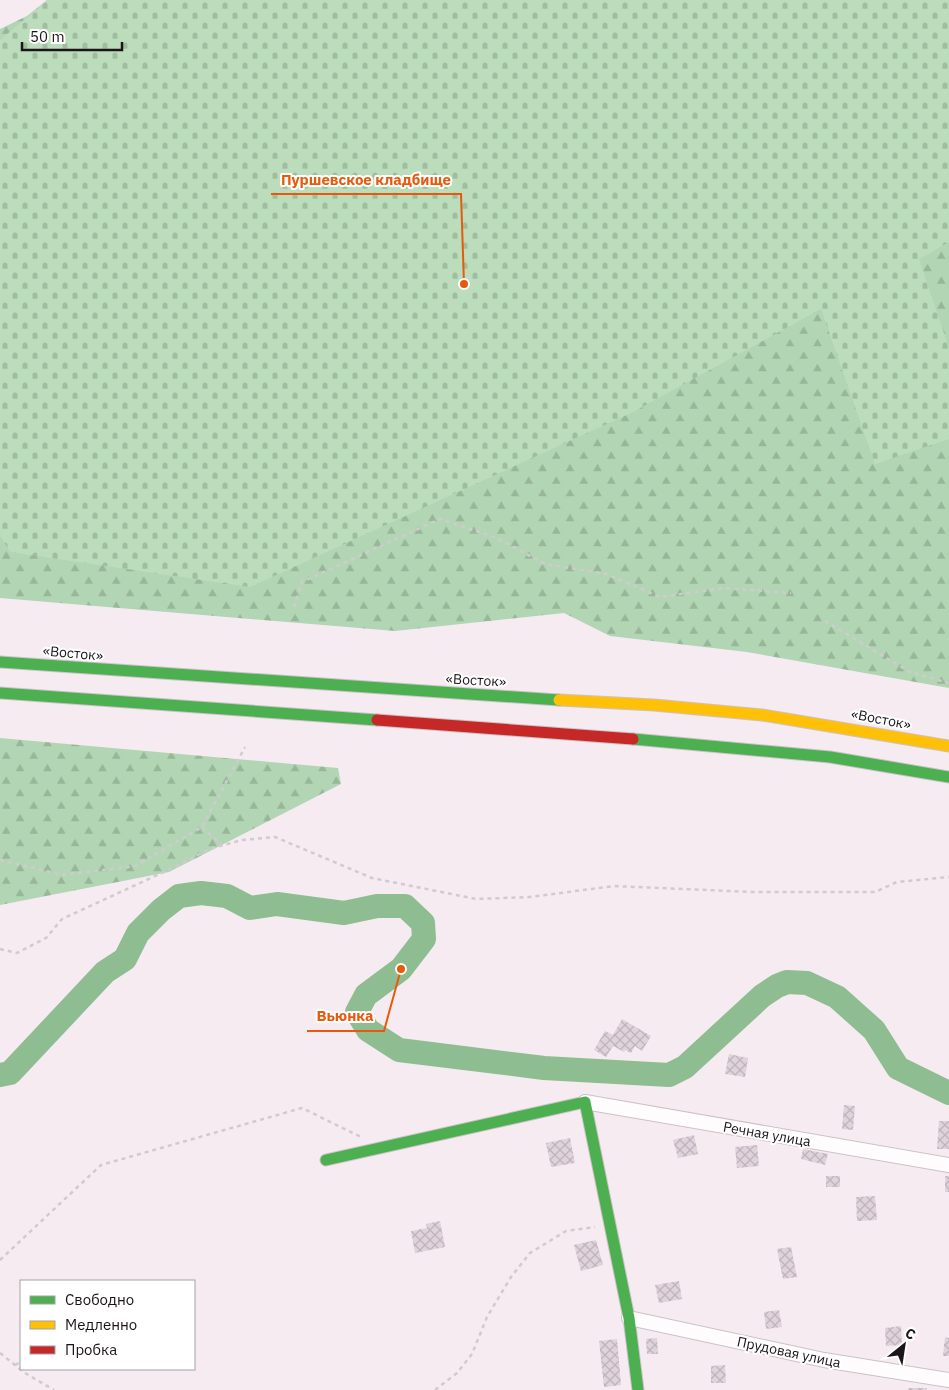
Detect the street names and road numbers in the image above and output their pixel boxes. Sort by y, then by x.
street label: «Восток» [42,641,104,665]
street label: «Восток» [445,669,507,691]
street label: «Восток» [850,704,912,734]
street label: Речная улица [722,1117,813,1151]
street label: Прудовая улица [736,1332,843,1372]

